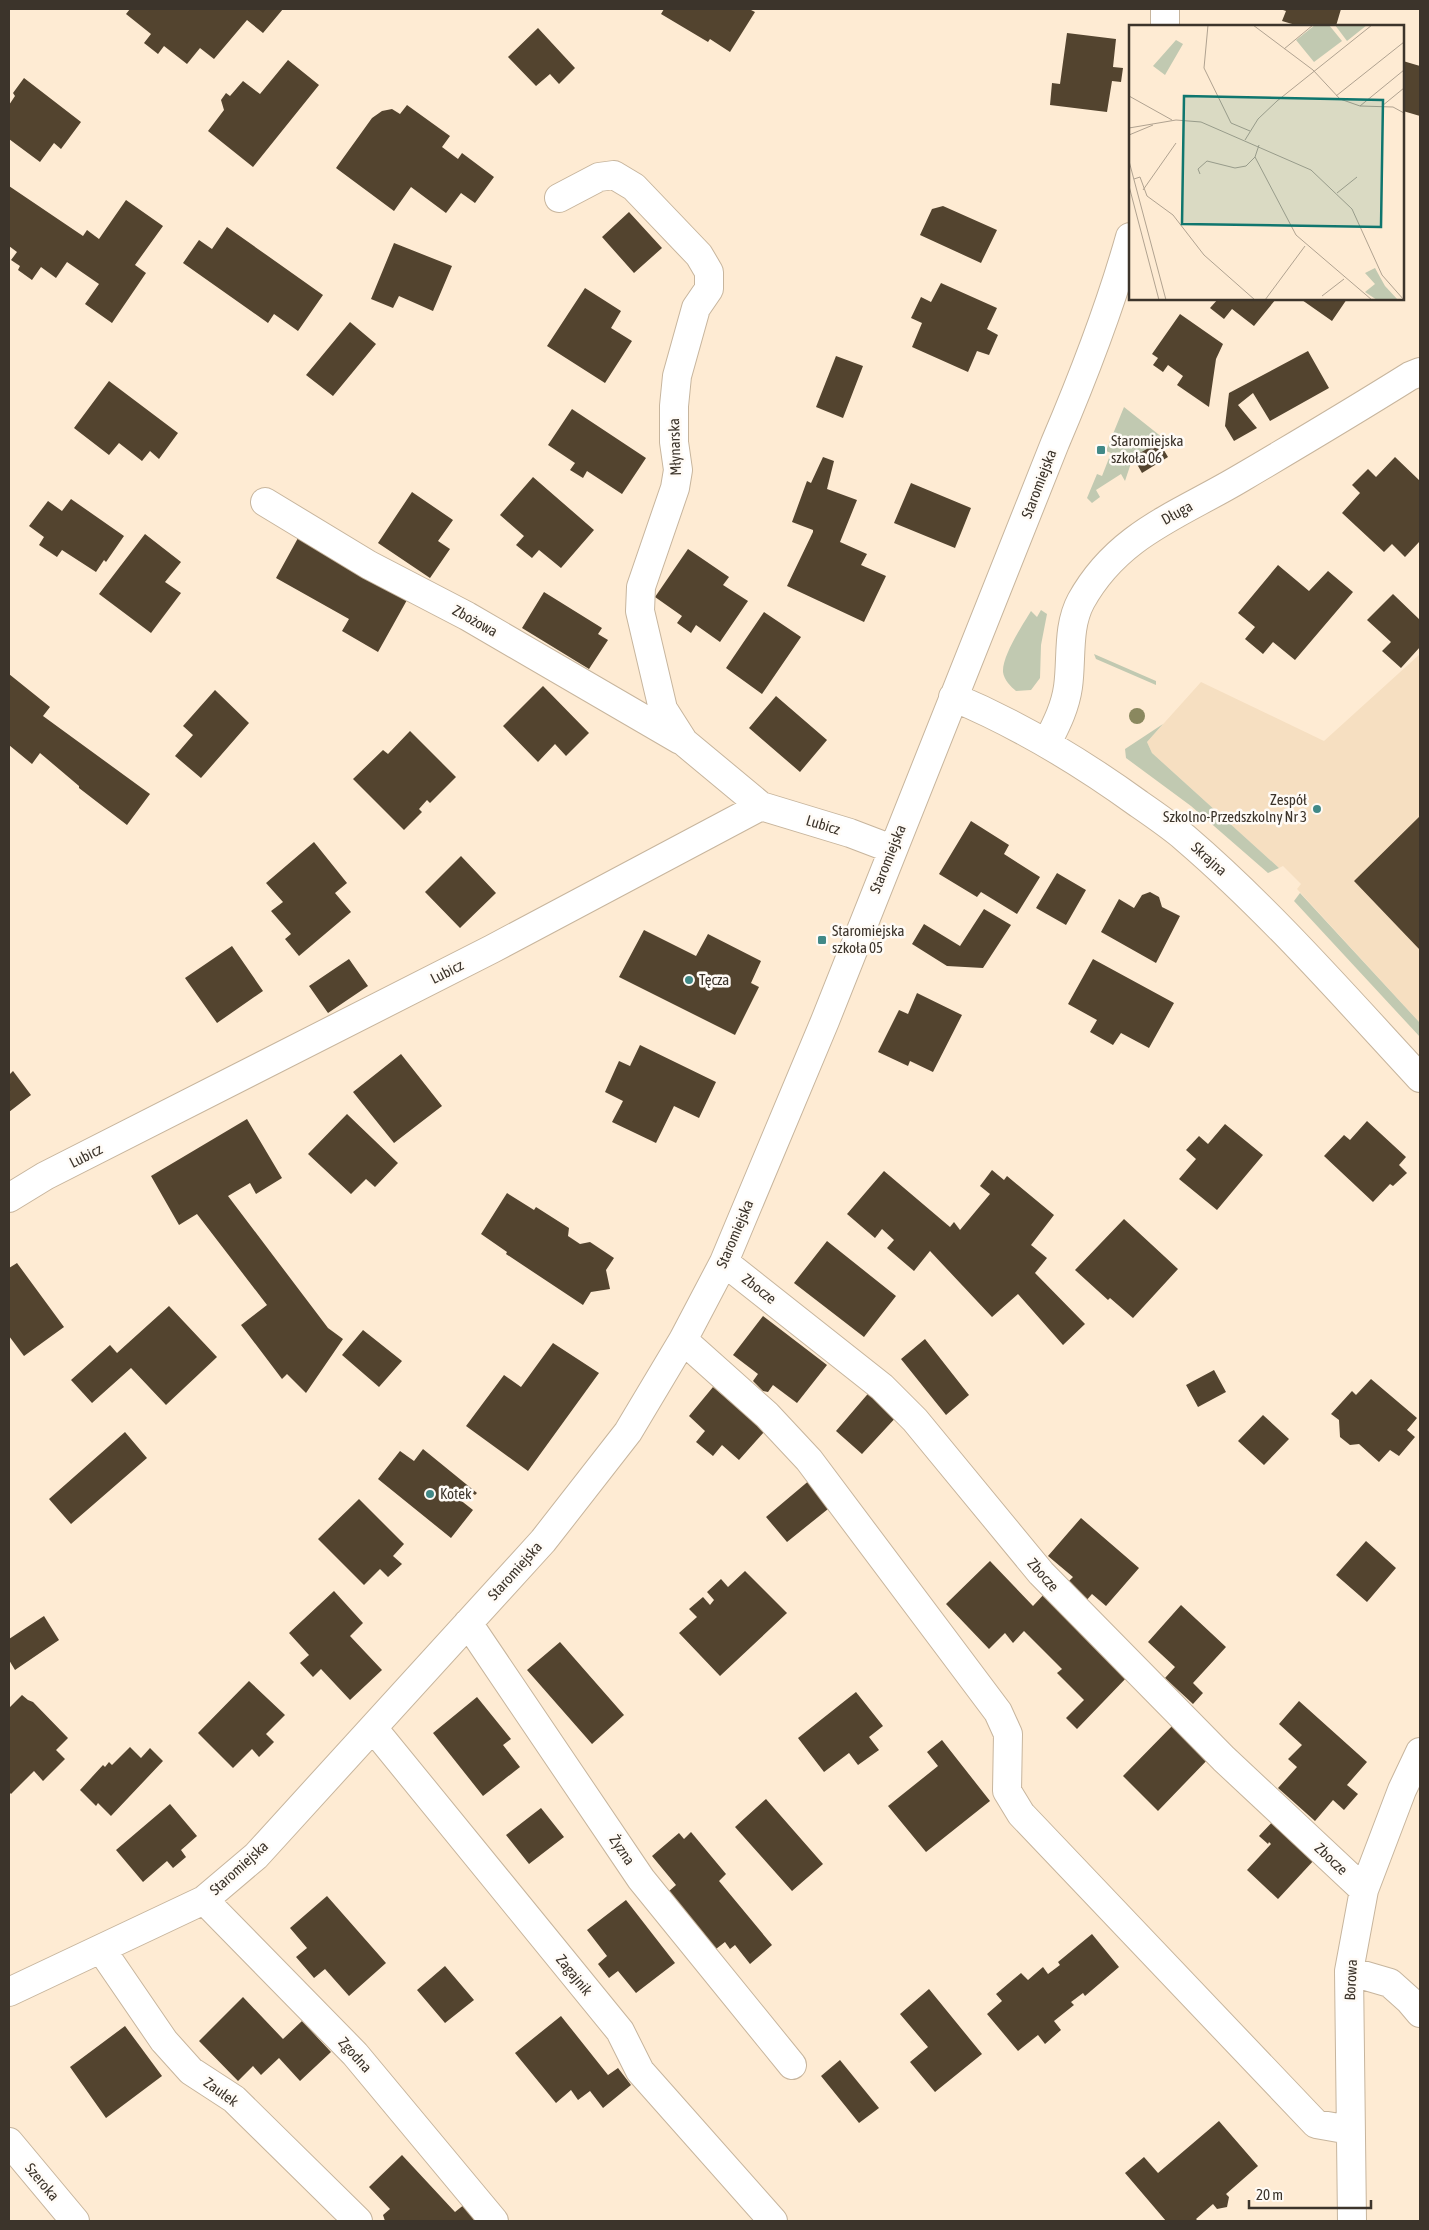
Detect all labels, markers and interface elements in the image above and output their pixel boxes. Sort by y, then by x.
inset map [1129,25,1404,300]
street label: Młynarska [665,418,684,476]
place label: Staromiejska szkoła 06 [1111,432,1183,466]
marker: Staromiejska szkoła 06 [1095,444,1107,456]
street label: Staromiejska [1018,447,1059,521]
street label: Długa [1158,497,1195,528]
street label: Zbożowa [450,601,501,640]
place label: Zespół Szkolno-Przedszkolny Nr 3 [1163,791,1307,825]
marker: Zespół Szkolno-Przedszkolny Nr 3 [1311,803,1323,815]
street label: Lubicz [804,811,843,838]
street label: Staromiejska [866,822,909,896]
street label: Skrajna [1188,838,1231,879]
place label: Staromiejska szkoła 05 [832,922,904,956]
marker: Staromiejska szkoła 05 [816,934,828,946]
street label: Lubicz [428,956,467,987]
place label: Tęcza [699,971,729,988]
marker: Tęcza [683,974,695,986]
street label: Lubicz [67,1140,106,1171]
street label: Staromiejska [713,1197,757,1270]
street label: Zbocze [739,1270,780,1307]
place label: Kotek [440,1485,472,1502]
marker: Kotek [424,1488,436,1500]
street label: Staromiejska [484,1538,545,1603]
street label: Zbocze [1024,1555,1063,1595]
street label: Żyzna [606,1831,639,1868]
street label: Staromiejska [206,1837,271,1898]
street label: Zbocze [1311,1839,1351,1878]
street label: Zagajnik [553,1951,596,1999]
street label: Borowa [1341,1959,1360,2001]
street label: Zgodna [335,2034,376,2076]
street label: Zaułek [201,2073,242,2110]
street label: Szeroka [22,2160,63,2204]
scale bar [1249,2178,1372,2210]
text: 20 m [1256,2186,1283,2203]

